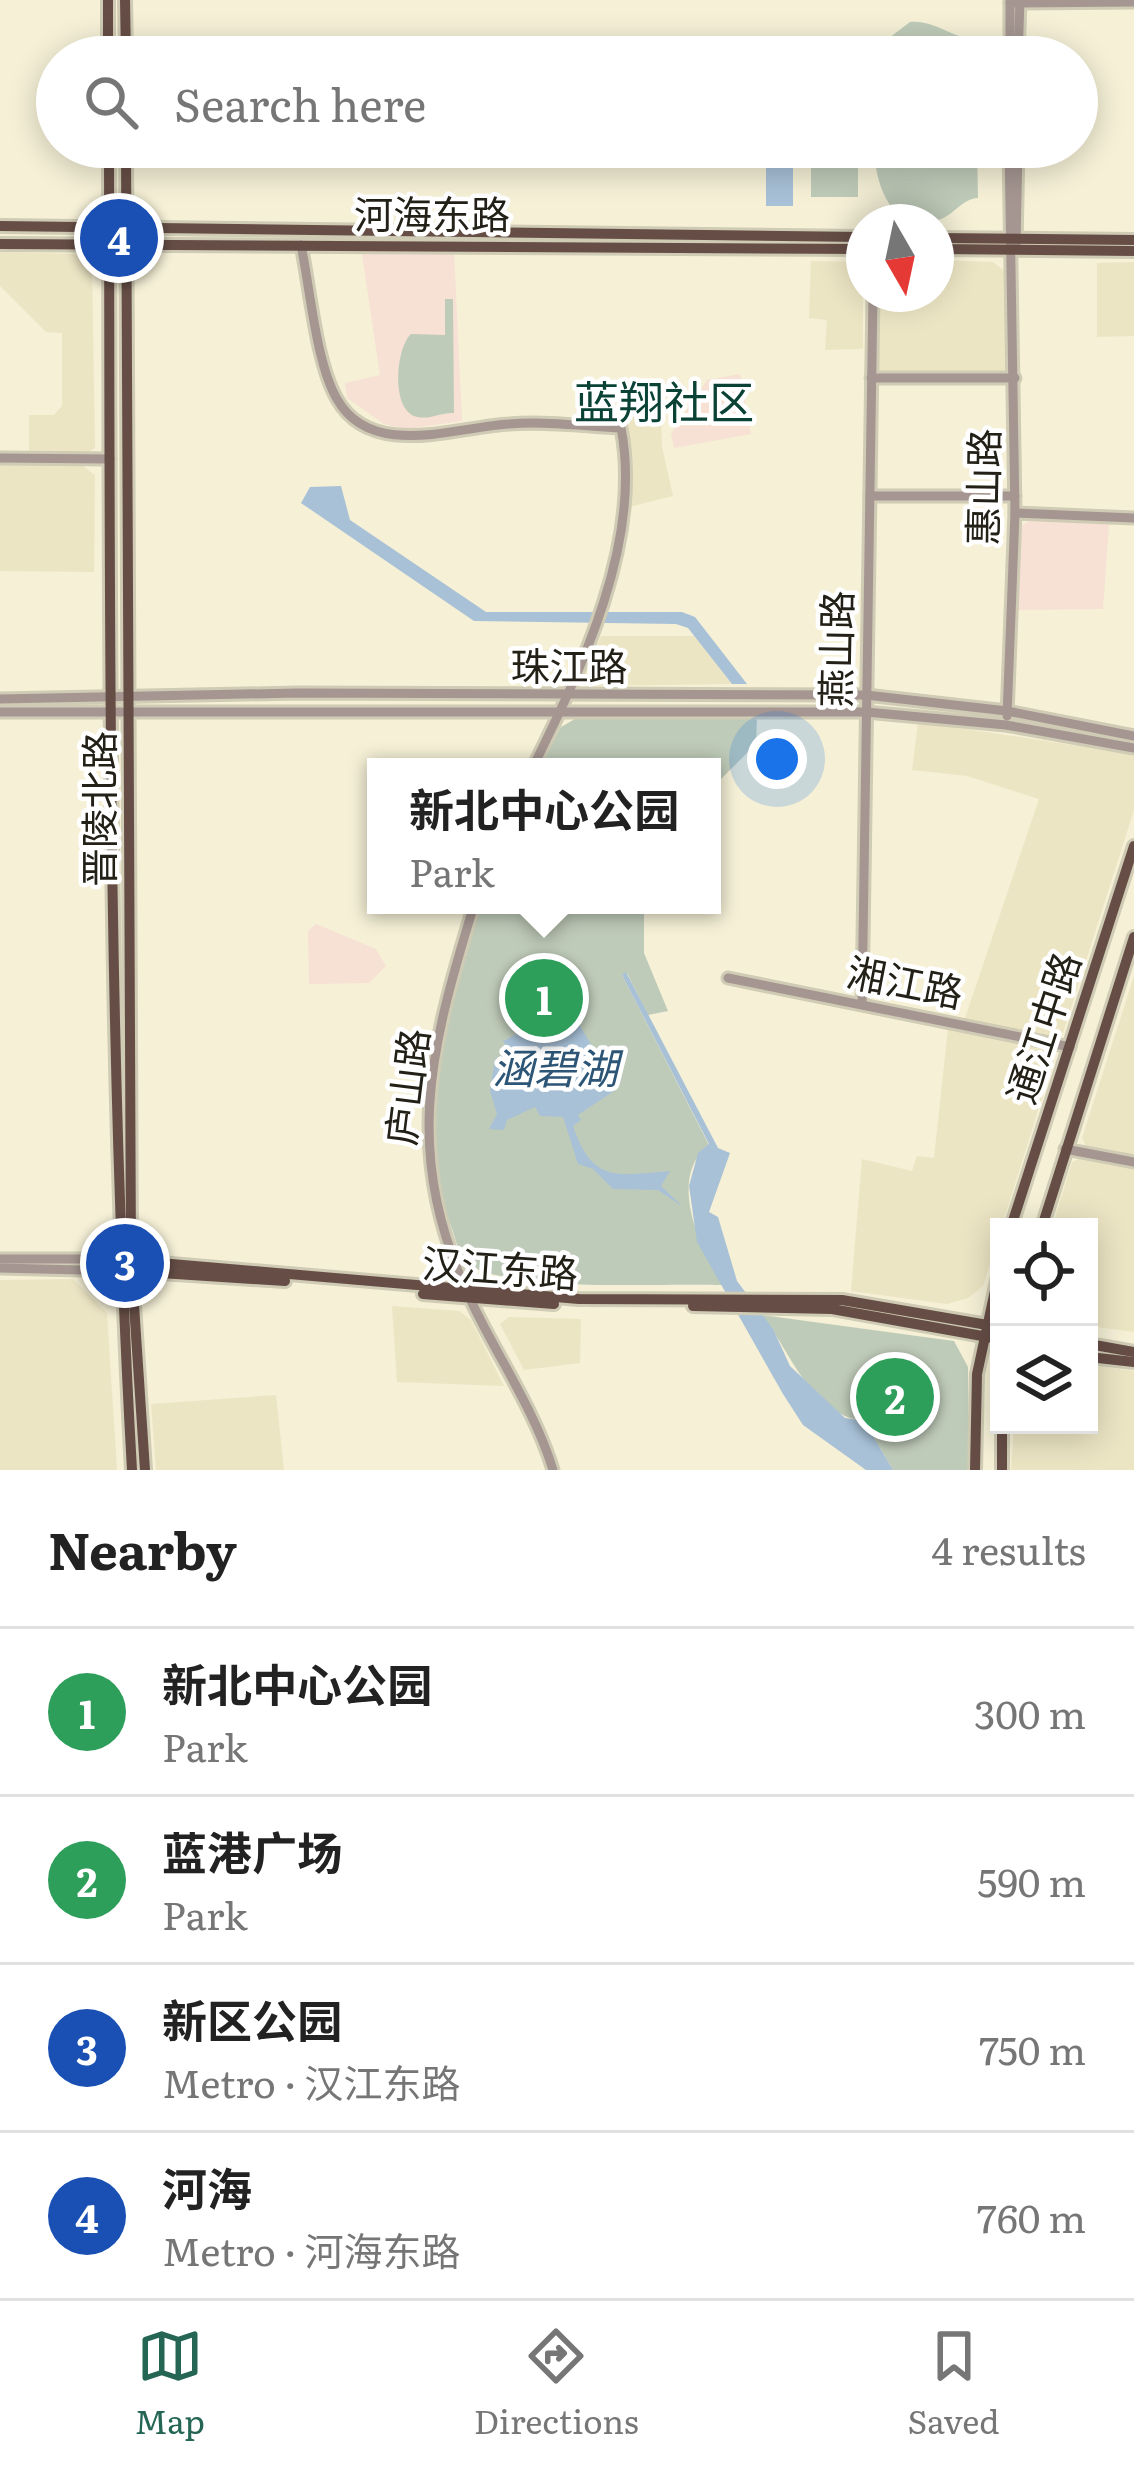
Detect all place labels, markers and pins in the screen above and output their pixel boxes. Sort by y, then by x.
pin: 4 [80,193,158,283]
pin: 1 [505,953,583,1043]
pin: 3 [86,1218,164,1308]
pin: 2 [856,1352,934,1442]

